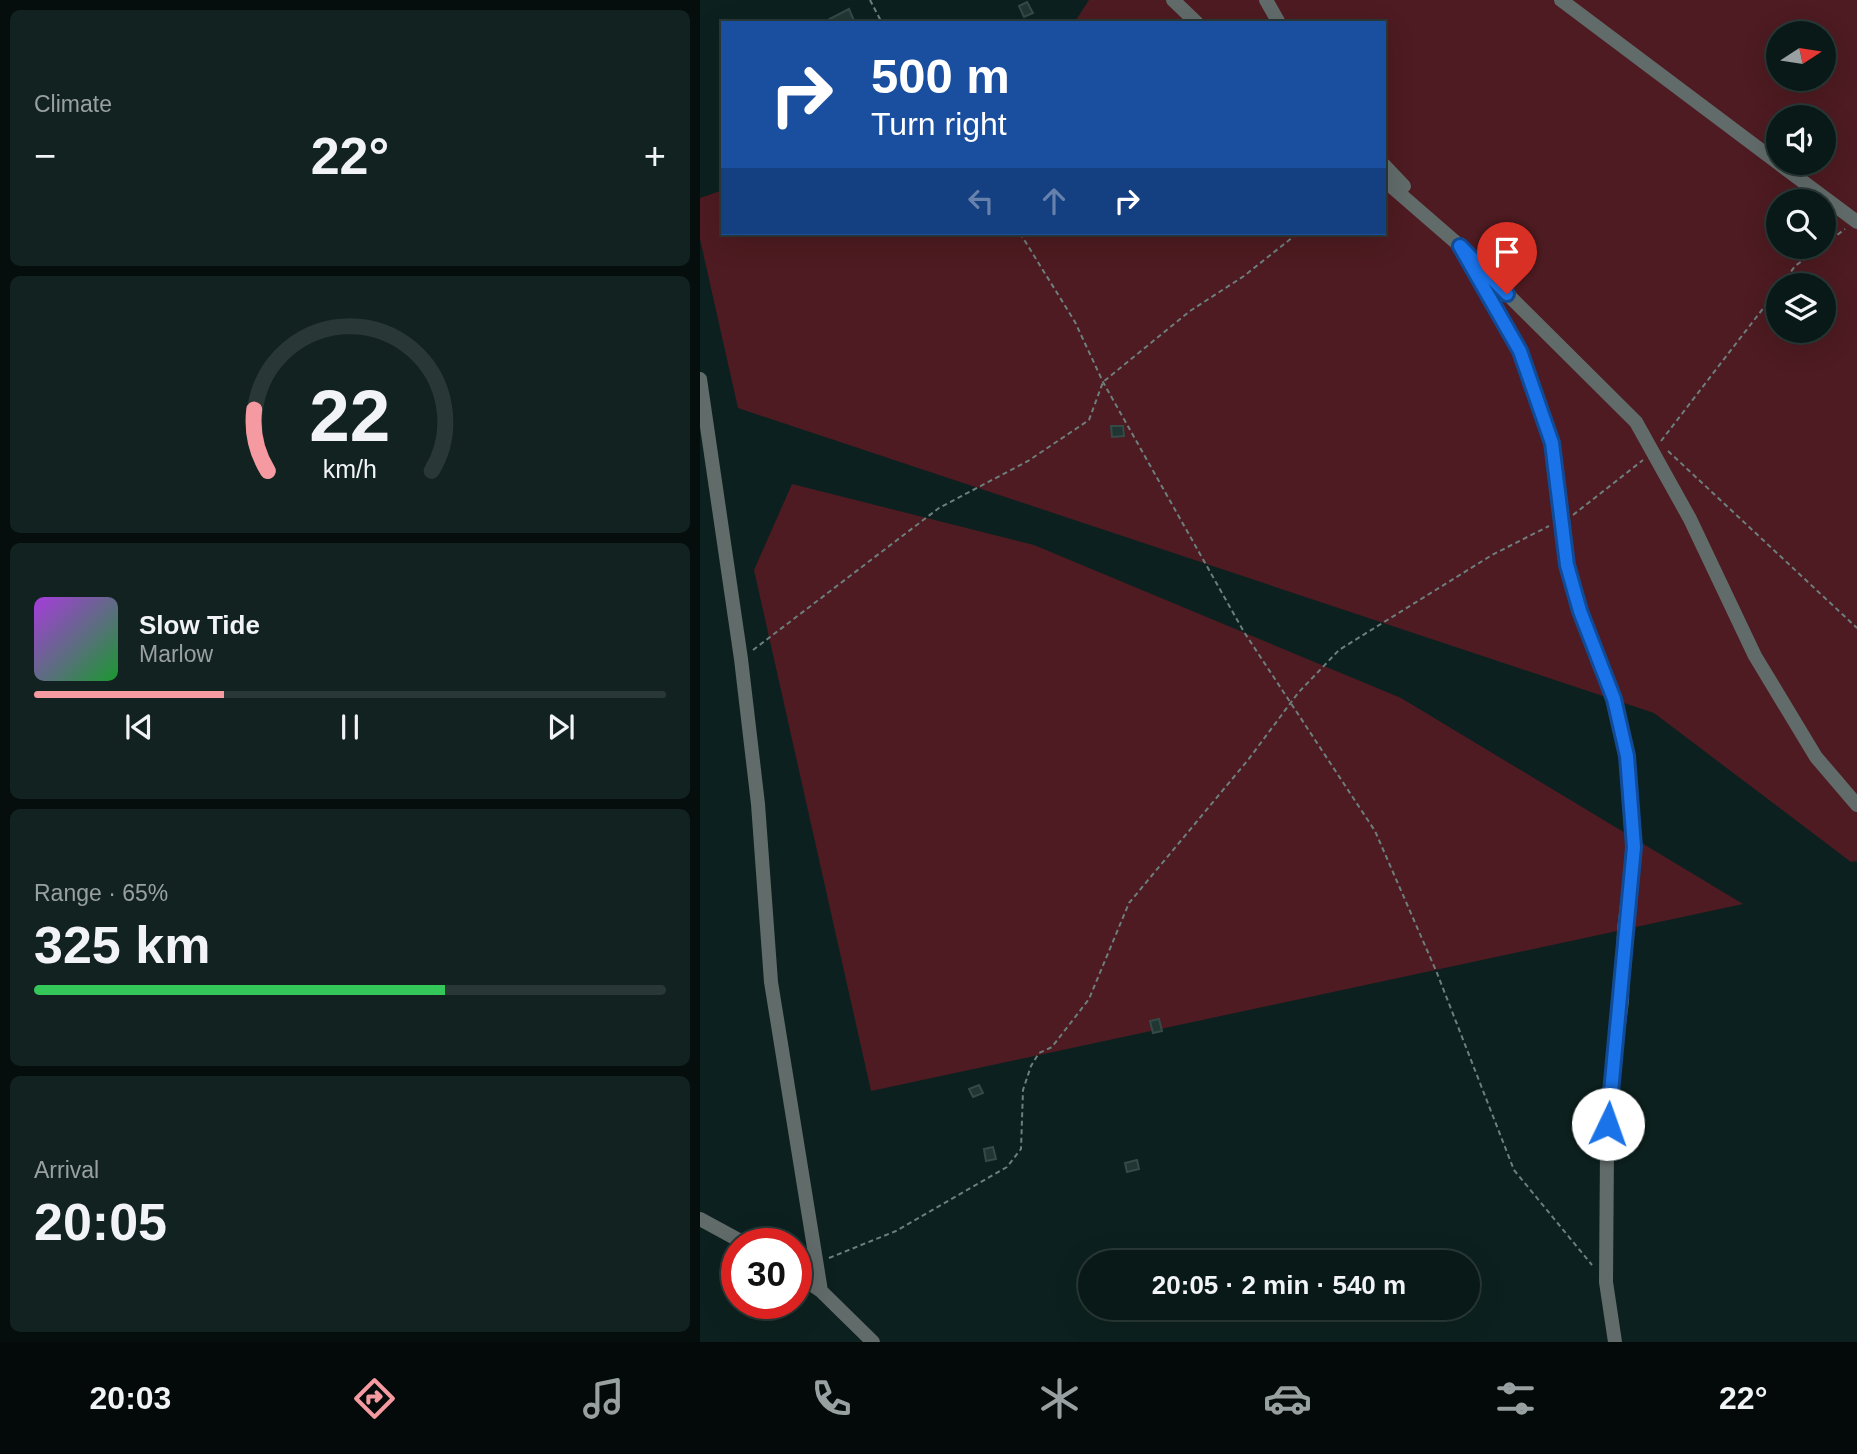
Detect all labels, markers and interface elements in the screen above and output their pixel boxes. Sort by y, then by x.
north arrow [1766,21,1836,91]
map controls [1766,21,1836,343]
icon: right [756,49,847,140]
text: 500 m [871,49,1010,103]
text: Climate [34,91,112,117]
button: sound [1766,105,1836,175]
text: Turn right [871,106,1007,142]
text: 22° [311,127,389,185]
text: − [34,135,56,177]
text: + [644,135,666,177]
icon: left [962,182,1000,220]
icon: ahead [1035,182,1073,220]
icon: right [1108,182,1146,220]
button: search [1766,189,1836,259]
pin [1477,222,1537,294]
icon: arrive [1488,233,1526,271]
button: layers [1766,273,1836,343]
text: 22 [310,375,390,456]
text: km/h [323,454,377,482]
text: Slow Tide [139,610,260,640]
text: Marlow [139,641,213,667]
icon: previous [120,708,158,746]
icon: pause [331,708,369,746]
icon: next [542,708,580,746]
text: Range · 65% [34,880,168,906]
text: 325 km [34,916,210,974]
position arrow [1571,1087,1645,1161]
text: Arrival [34,1157,99,1183]
text: 20:05 [34,1193,167,1251]
speed limit sign: 30 [721,1228,812,1319]
text: 20:05 · 2 min · 540 m [1152,1270,1406,1300]
icon: directions [350,1374,399,1423]
icon: music [579,1374,628,1423]
icon: phone [807,1374,856,1423]
icon: climate [1035,1374,1084,1423]
icon: car [1263,1374,1312,1423]
icon: filters [1491,1374,1540,1423]
text: 20:03 [90,1380,171,1416]
text: 22° [1719,1380,1767,1416]

